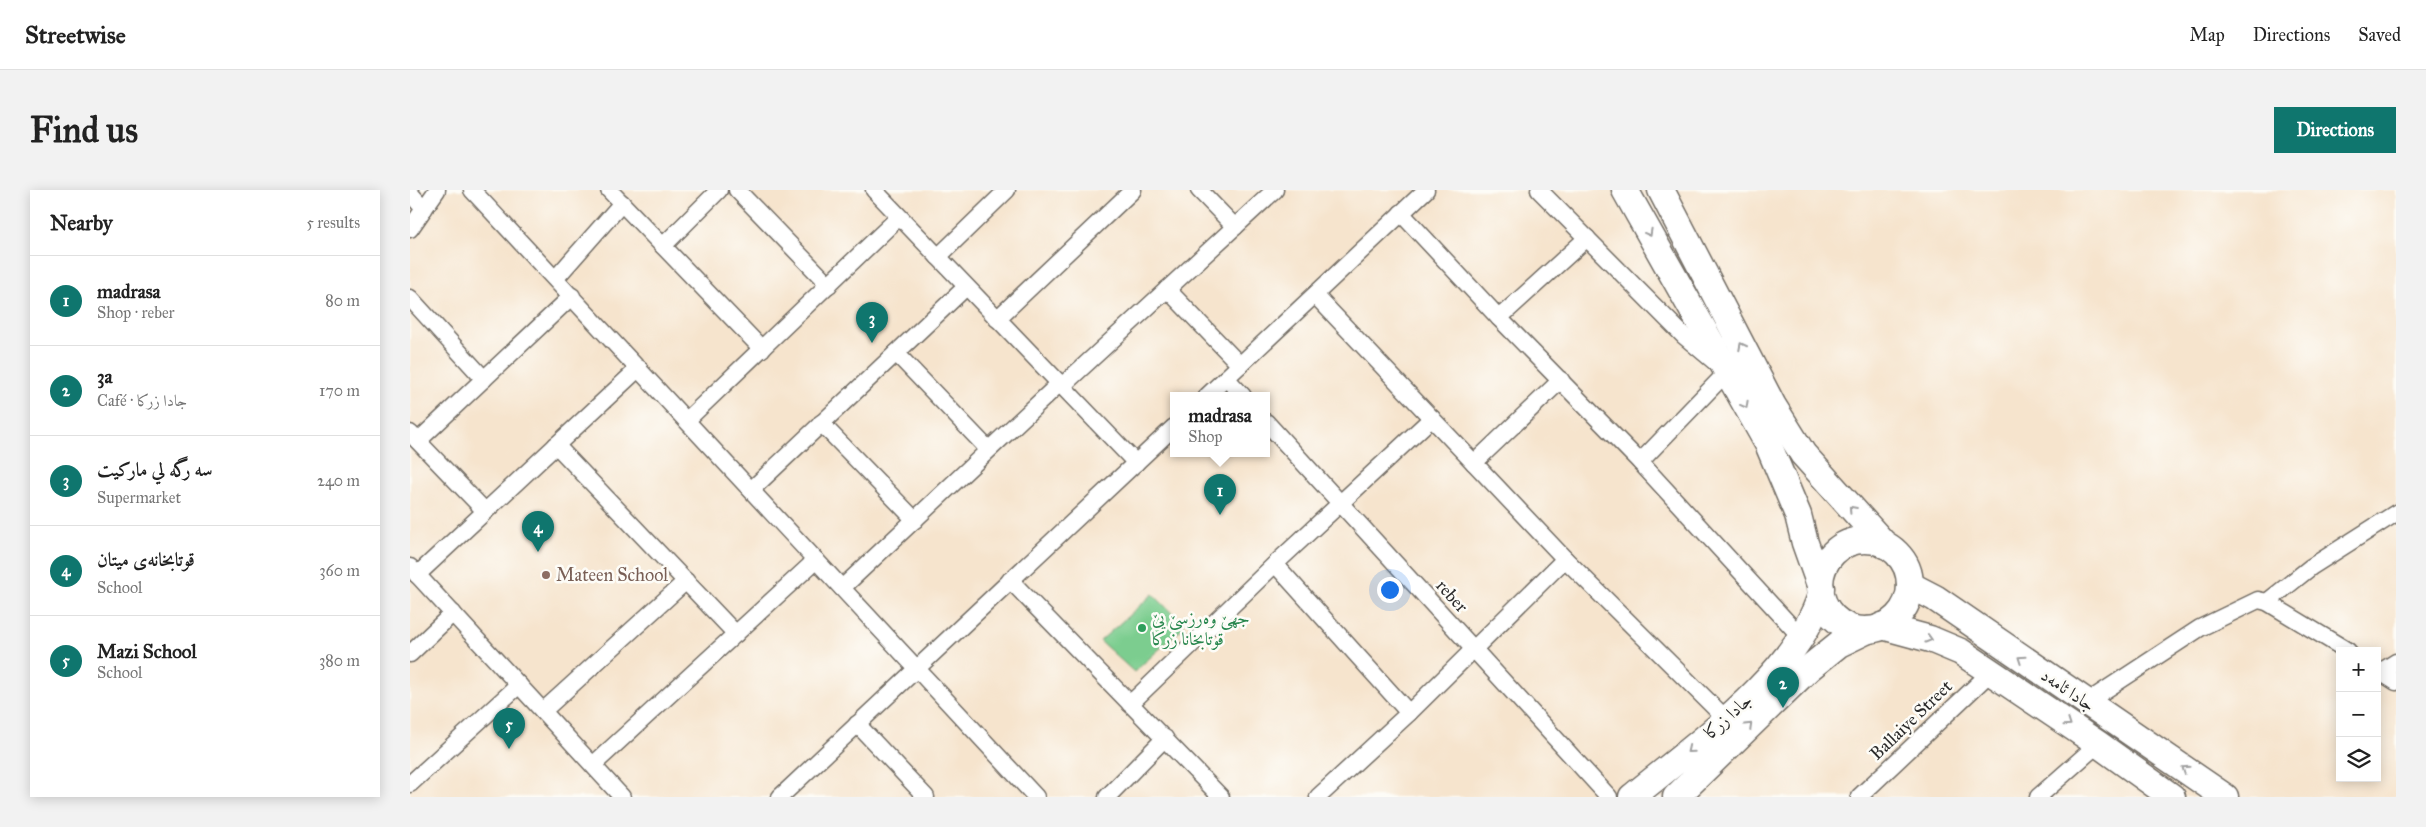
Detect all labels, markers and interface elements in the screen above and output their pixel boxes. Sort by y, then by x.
text: Streetwise [25,20,126,50]
text: Map [2189,24,2225,46]
text: Directions [2253,24,2330,46]
text: Saved [2358,24,2401,46]
button: Directions [2274,107,2396,153]
text: Find us [30,109,138,152]
text: Nearby [50,210,113,236]
text: 5 results [306,213,360,232]
one-way arrow [1642,227,1652,236]
text: madrasa [97,280,161,303]
text: 1 [63,291,69,310]
text: 80 m [325,291,360,310]
pin: 3 [856,302,888,343]
text: Shop · reber [97,303,175,322]
one-way arrow [1738,342,1748,351]
text: 3a [97,365,113,388]
text: 2 [62,381,70,400]
text: 170 m [319,381,360,400]
text: Café · جادا زرکا [97,391,187,410]
popup [1170,392,1270,457]
one-way arrow [1739,399,1749,408]
text: madrasa [1188,404,1252,427]
text: Shop [1188,427,1222,446]
text: سه رگه لي ماركيت [97,458,213,481]
text: 3 [63,471,69,490]
text: 240 m [317,471,360,490]
pin: 1 [1204,474,1236,515]
text: Supermarket [97,488,181,507]
one-way arrow [1849,506,1858,515]
pin: 4 [522,511,554,552]
text: قوتابخانەی میتان [97,548,195,571]
text: 4 [62,561,70,580]
text: 360 m [319,561,360,580]
place label: Mateen School [556,564,668,586]
marker: Mateen School [540,569,552,581]
street label: reber [1431,575,1473,617]
your location [1377,577,1403,603]
text: School [97,578,142,597]
place label: جھێ وەرزسێ یێ قوتابخانا زرکا [1152,607,1250,650]
marker: جھێ وەرزسێ یێ قوتابخانا زرکا [1136,622,1148,634]
one-way arrow [1925,634,1933,644]
text: Mazi School [97,640,197,663]
map controls [2336,647,2381,782]
button: + [2336,647,2381,692]
text: 5 [62,651,70,670]
text: 380 m [319,651,360,670]
one-way arrow [2017,655,2026,665]
text: School [97,663,142,682]
street label: جادا ئامەد [2037,664,2099,716]
pin: 2 [1767,667,1799,708]
street label: Ballaiye Street [1865,675,1957,765]
street label: جادا زرکا [1700,689,1756,743]
button: − [2336,692,2381,737]
pin: 5 [493,708,525,749]
one-way arrow [2063,717,2072,727]
one-way arrow [1743,723,1752,732]
button: layers [2336,737,2381,782]
one-way arrow [1686,745,1695,754]
one-way arrow [2181,766,2190,775]

